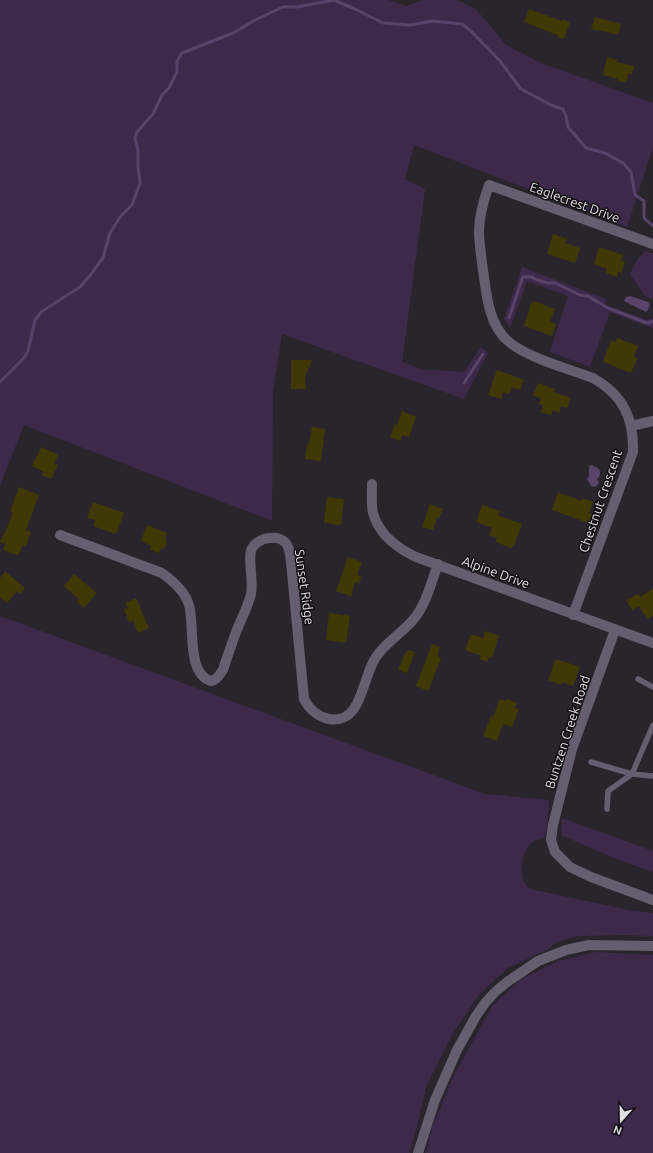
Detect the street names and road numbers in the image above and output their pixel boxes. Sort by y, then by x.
street label: Eaglecrest Drive [528,179,622,225]
street label: Chestnut Crescent [576,448,624,554]
street label: Sunset Ridge [293,548,317,626]
street label: Alpine Drive [460,553,532,591]
street label: Buntzen Creek Road [542,674,592,790]

